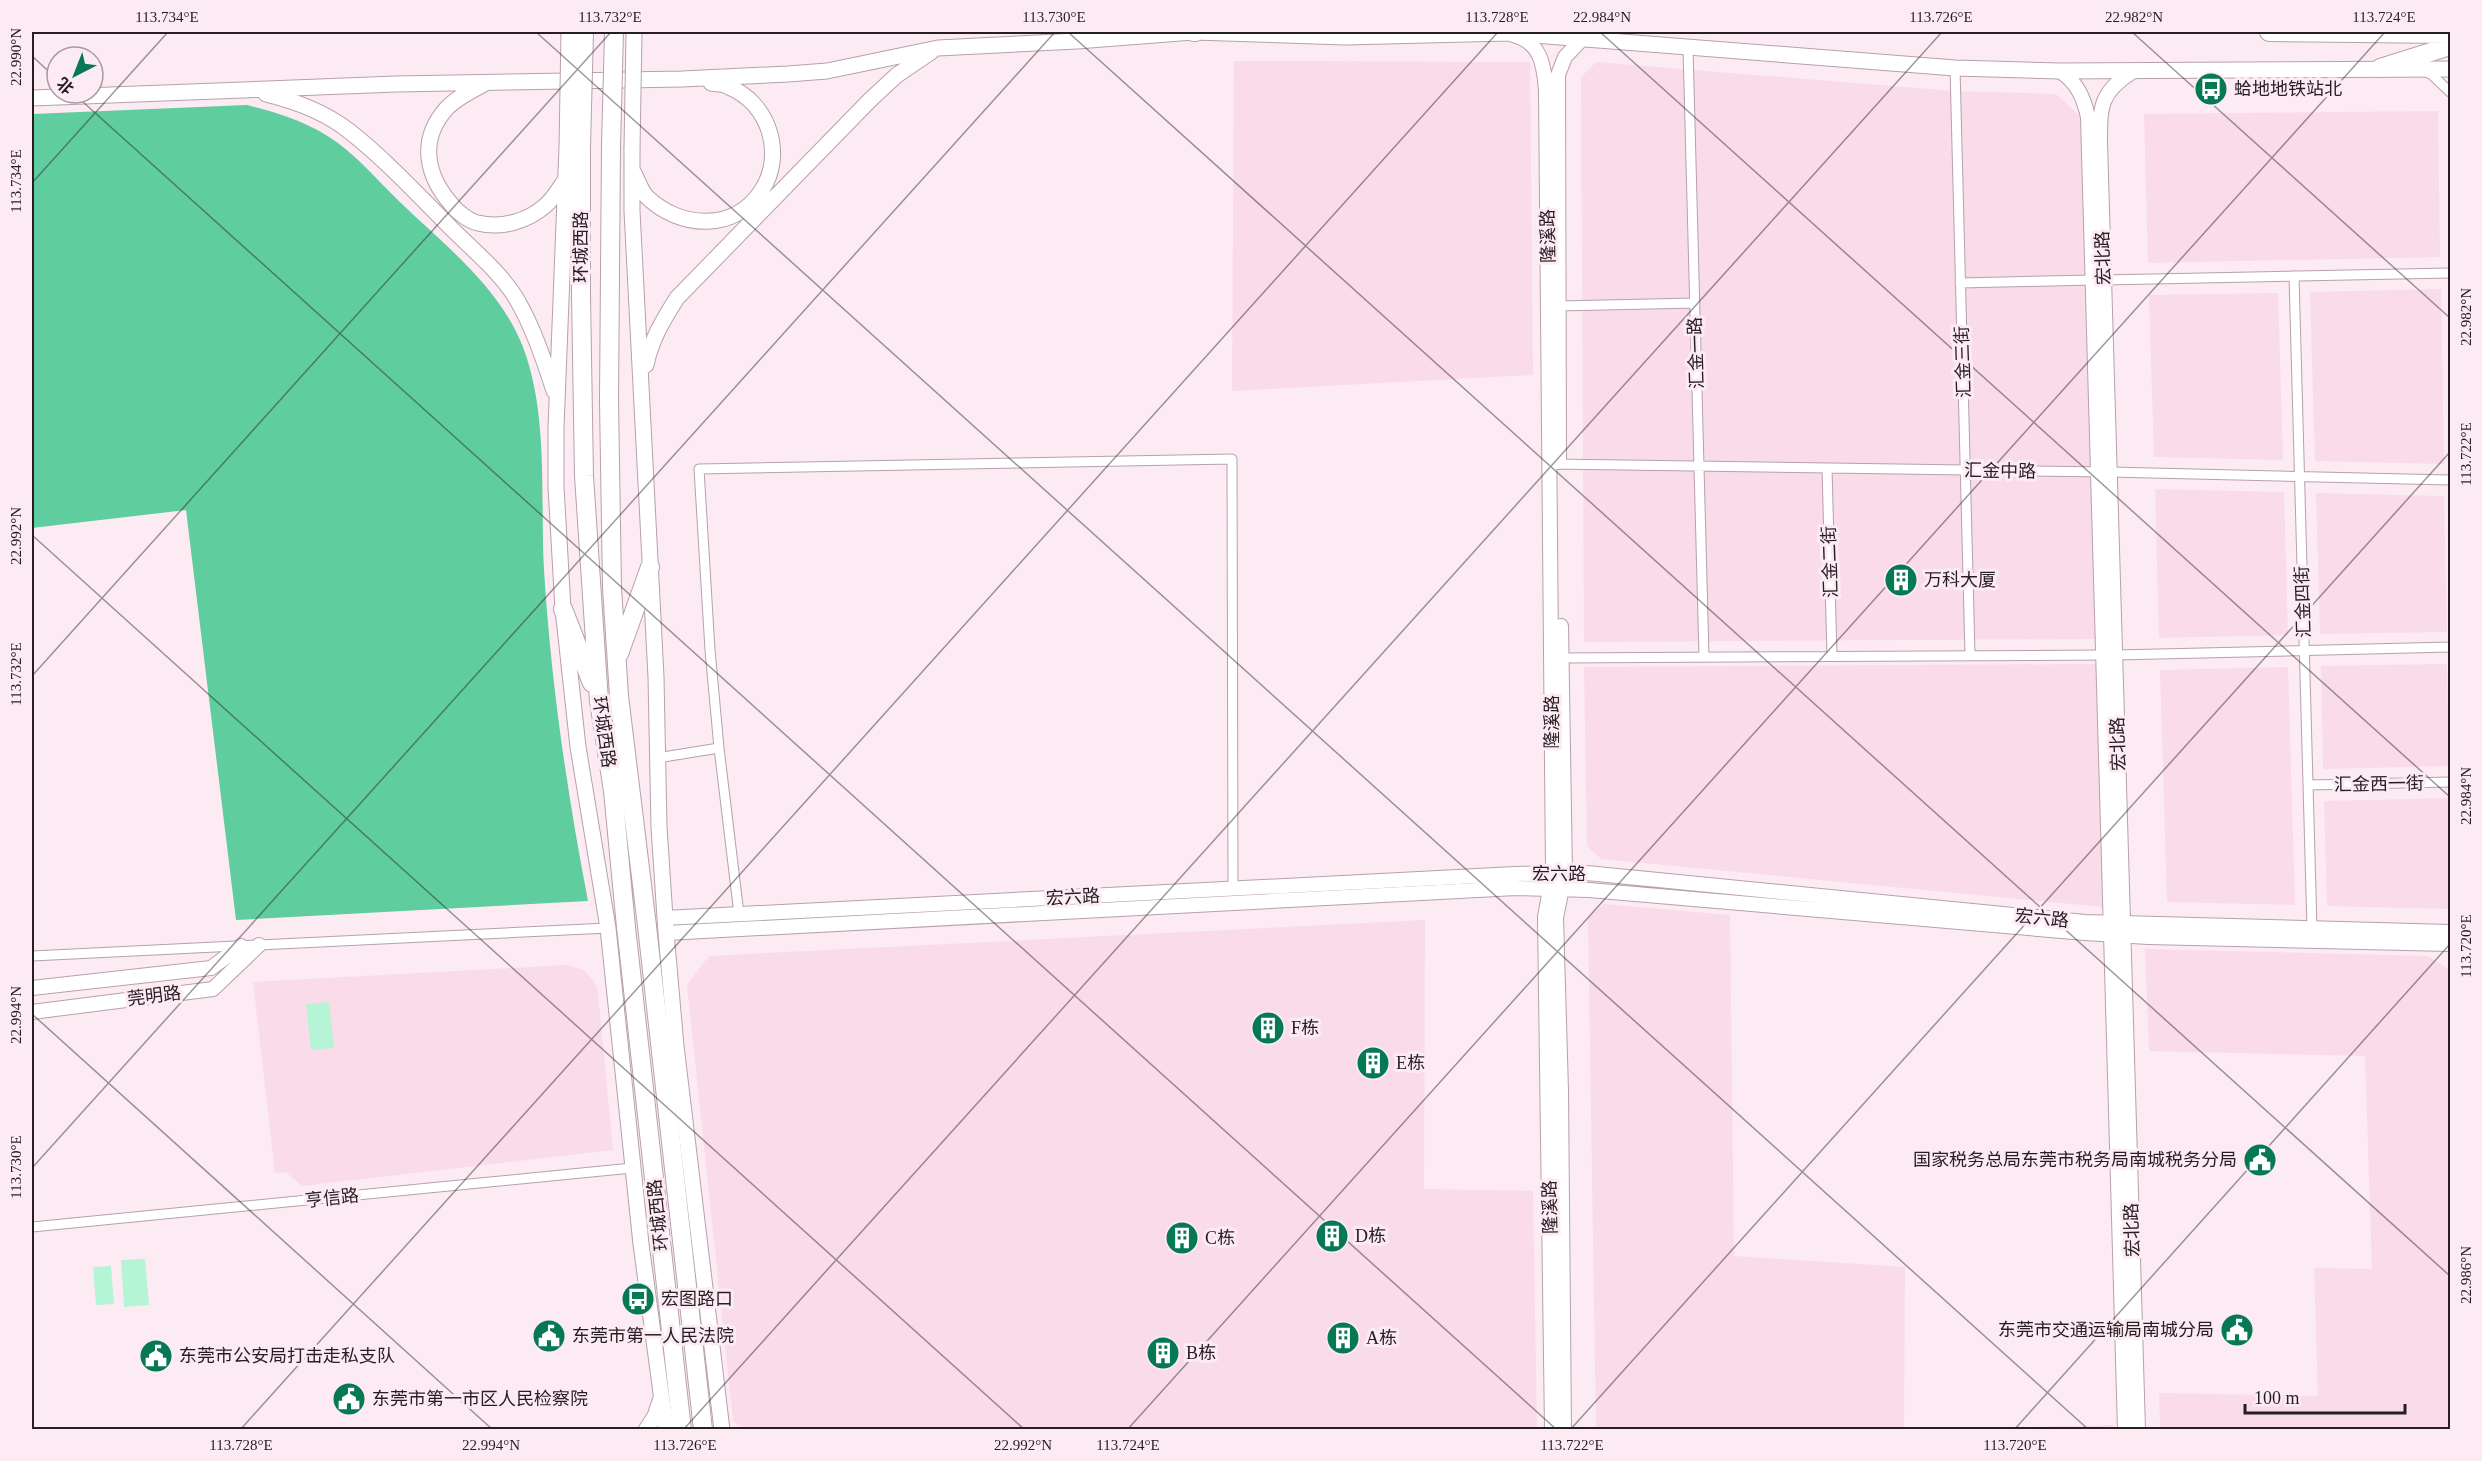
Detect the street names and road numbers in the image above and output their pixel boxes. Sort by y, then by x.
street label: 隆溪路 [1538,209,1558,263]
street label: 环城西路 [571,211,591,283]
street label: 宏北路 [2092,231,2114,285]
street label: 汇金一路 [1685,317,1707,389]
street label: 汇金三街 [1952,326,1974,398]
street label: 汇金中路 [1964,460,2036,482]
street label: 汇金二街 [1819,526,1841,598]
street label: 汇金四街 [2292,566,2314,638]
street label: 环城西路 [589,695,619,769]
street label: 隆溪路 [1542,695,1562,749]
street label: 宏北路 [2107,717,2129,771]
street label: 汇金西一街 [2334,773,2424,795]
street label: 宏六路 [1532,864,1586,884]
street label: 宏六路 [1046,886,1100,908]
street label: 宏六路 [2014,905,2070,931]
street label: 莞明路 [126,983,182,1009]
street label: 环城西路 [644,1178,672,1252]
street label: 隆溪路 [1540,1180,1560,1234]
street label: 亨信路 [304,1185,360,1211]
street label: 宏北路 [2121,1203,2143,1257]

